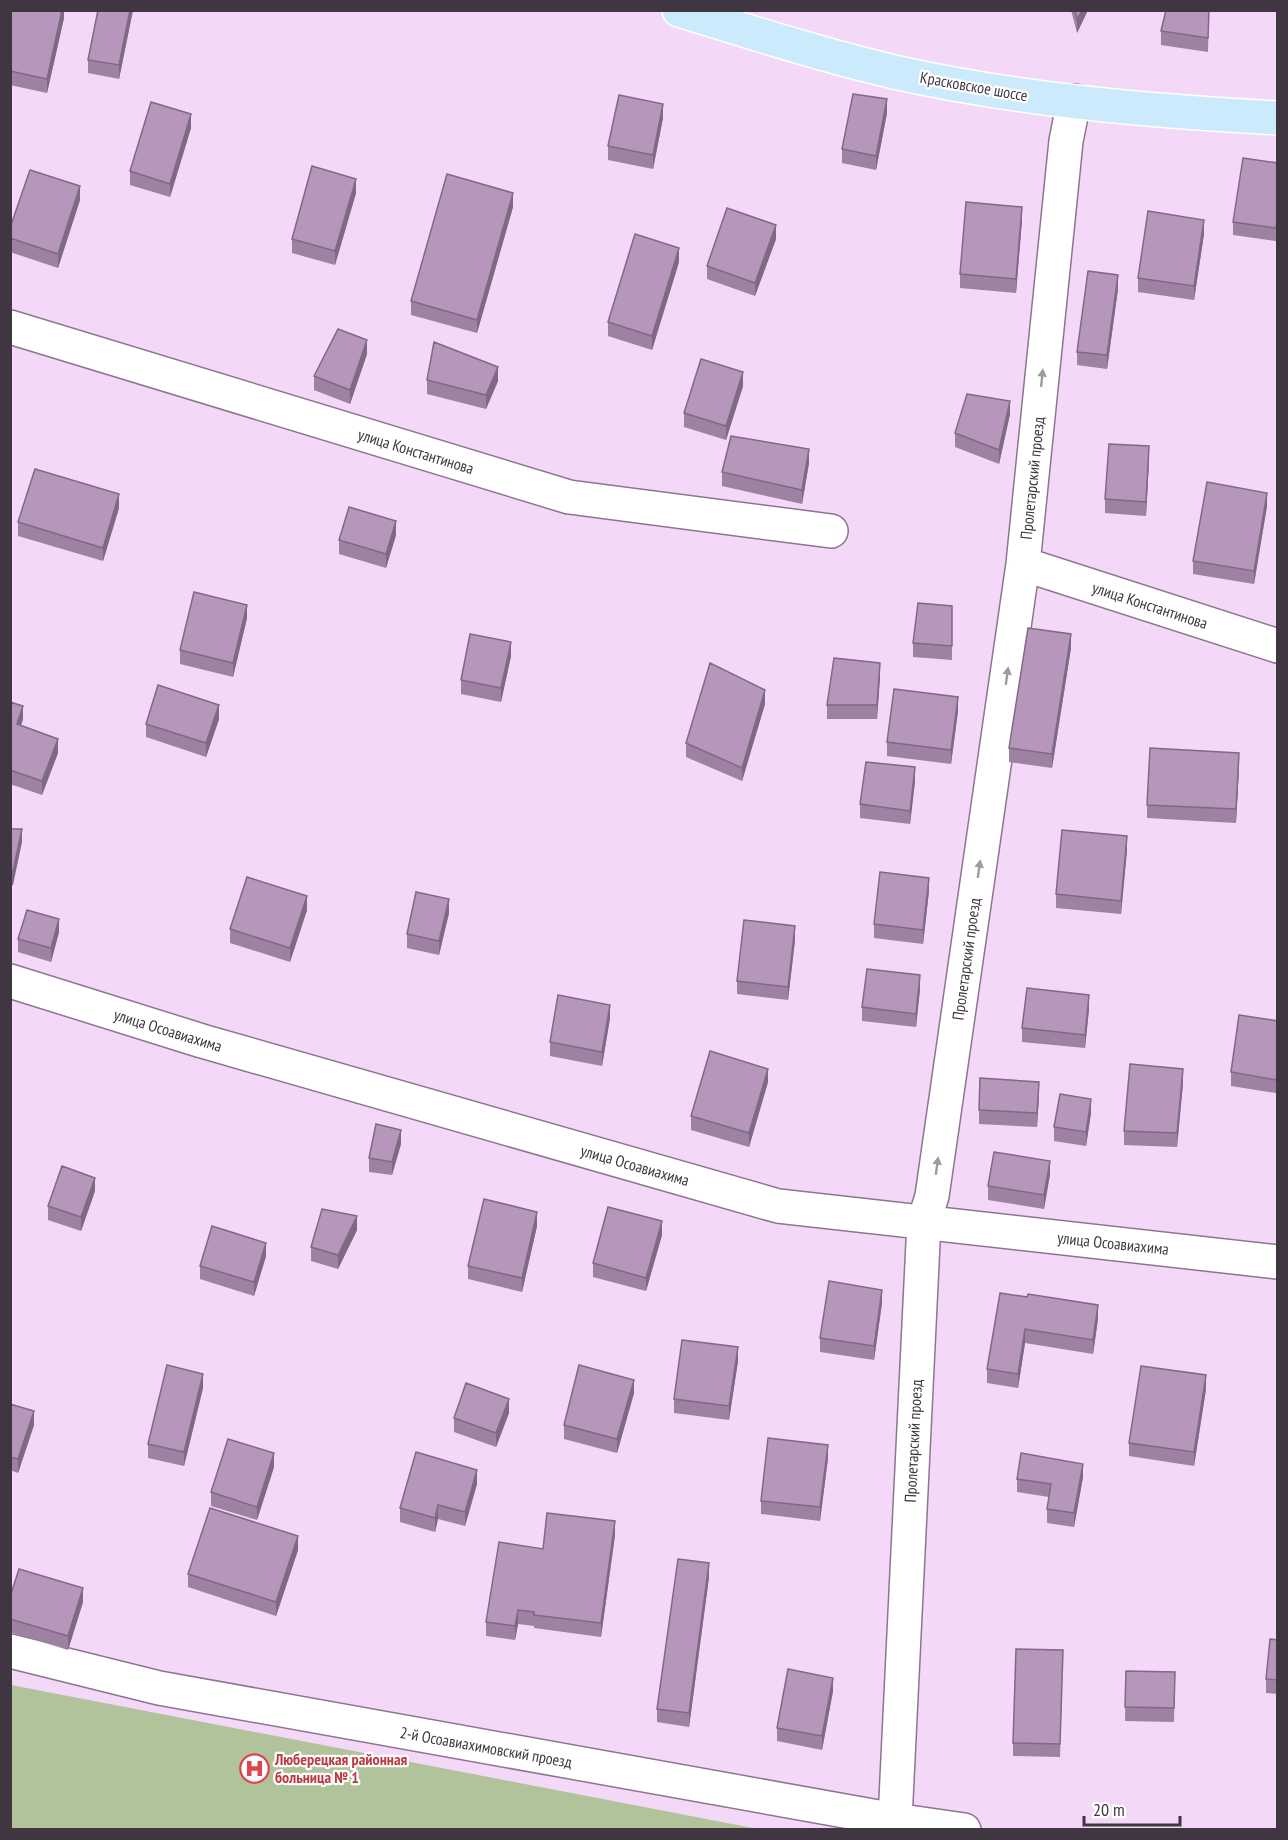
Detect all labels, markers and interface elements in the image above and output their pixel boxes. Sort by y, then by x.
street label: Красковское шоссе [919,67,1029,105]
one-way arrow [1037,368,1047,387]
street label: Пролетарский проезд [1016,416,1048,540]
street label: улица Константинова [356,424,476,478]
street label: улица Константинова [1090,577,1210,633]
one-way arrow [1002,666,1011,685]
one-way arrow [975,859,984,878]
street label: Пролетарский проезд [948,897,984,1021]
street label: улица Осоавиахима [112,1004,224,1056]
street label: улица Осоавиахима [578,1140,692,1190]
one-way arrow [932,1156,941,1175]
street label: улица Осоавиахима [1056,1227,1170,1259]
street label: Пролетарский проезд [900,1379,926,1503]
street label: 2-й Осоавиахимовский проезд [398,1722,574,1772]
place label: Люберецкая районная больница № 1 [274,1749,408,1787]
hospital icon: Люберецкая районная больница № 1 [238,1752,270,1784]
scale bar [1084,1789,1180,1827]
text: 20 m [1093,1798,1125,1821]

